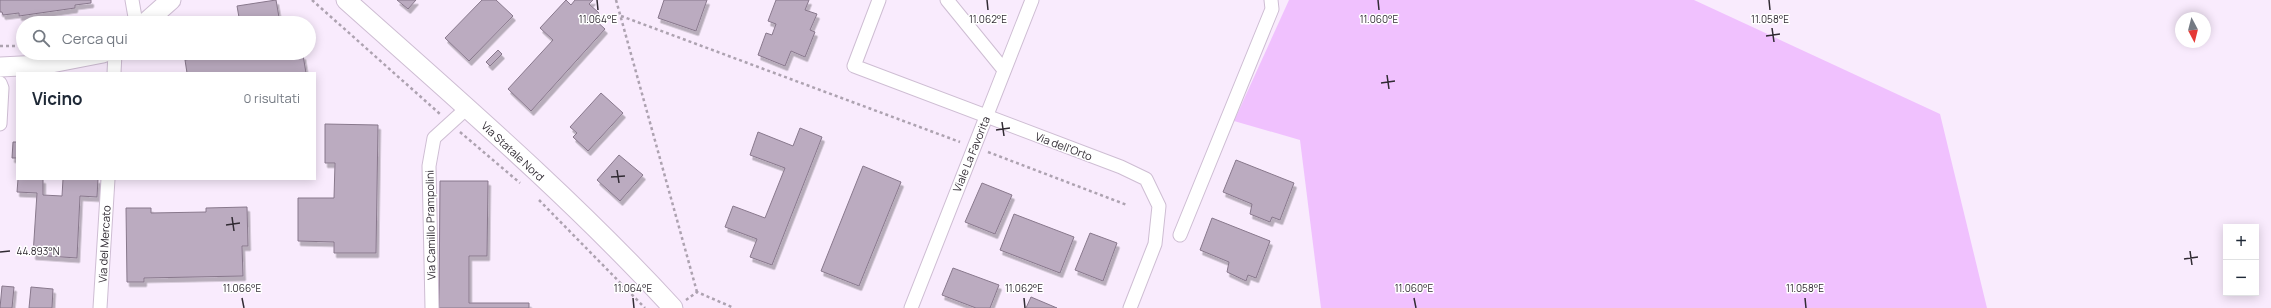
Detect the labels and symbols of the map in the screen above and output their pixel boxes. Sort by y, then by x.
text: 11.064°E [579,12,617,26]
text: 11.062°E [969,12,1007,26]
text: 11.060°E [1360,12,1399,26]
text: 11.058°E [1751,12,1789,26]
north arrow [2175,12,2211,48]
street label: Viale La Favorita [949,114,993,194]
street label: Via Statale Nord [478,118,548,184]
street label: Via dell'Orto [1033,128,1095,164]
street label: Via Camillo Prampolini [422,170,438,280]
street label: Via del Mercato [94,204,114,283]
text: 44.893°N [16,244,60,258]
text: 11.066°E [223,281,262,295]
text: 11.064°E [614,281,652,295]
text: 11.062°E [1005,281,1043,295]
text: 11.060°E [1395,281,1434,295]
text: 11.058°E [1786,281,1824,295]

